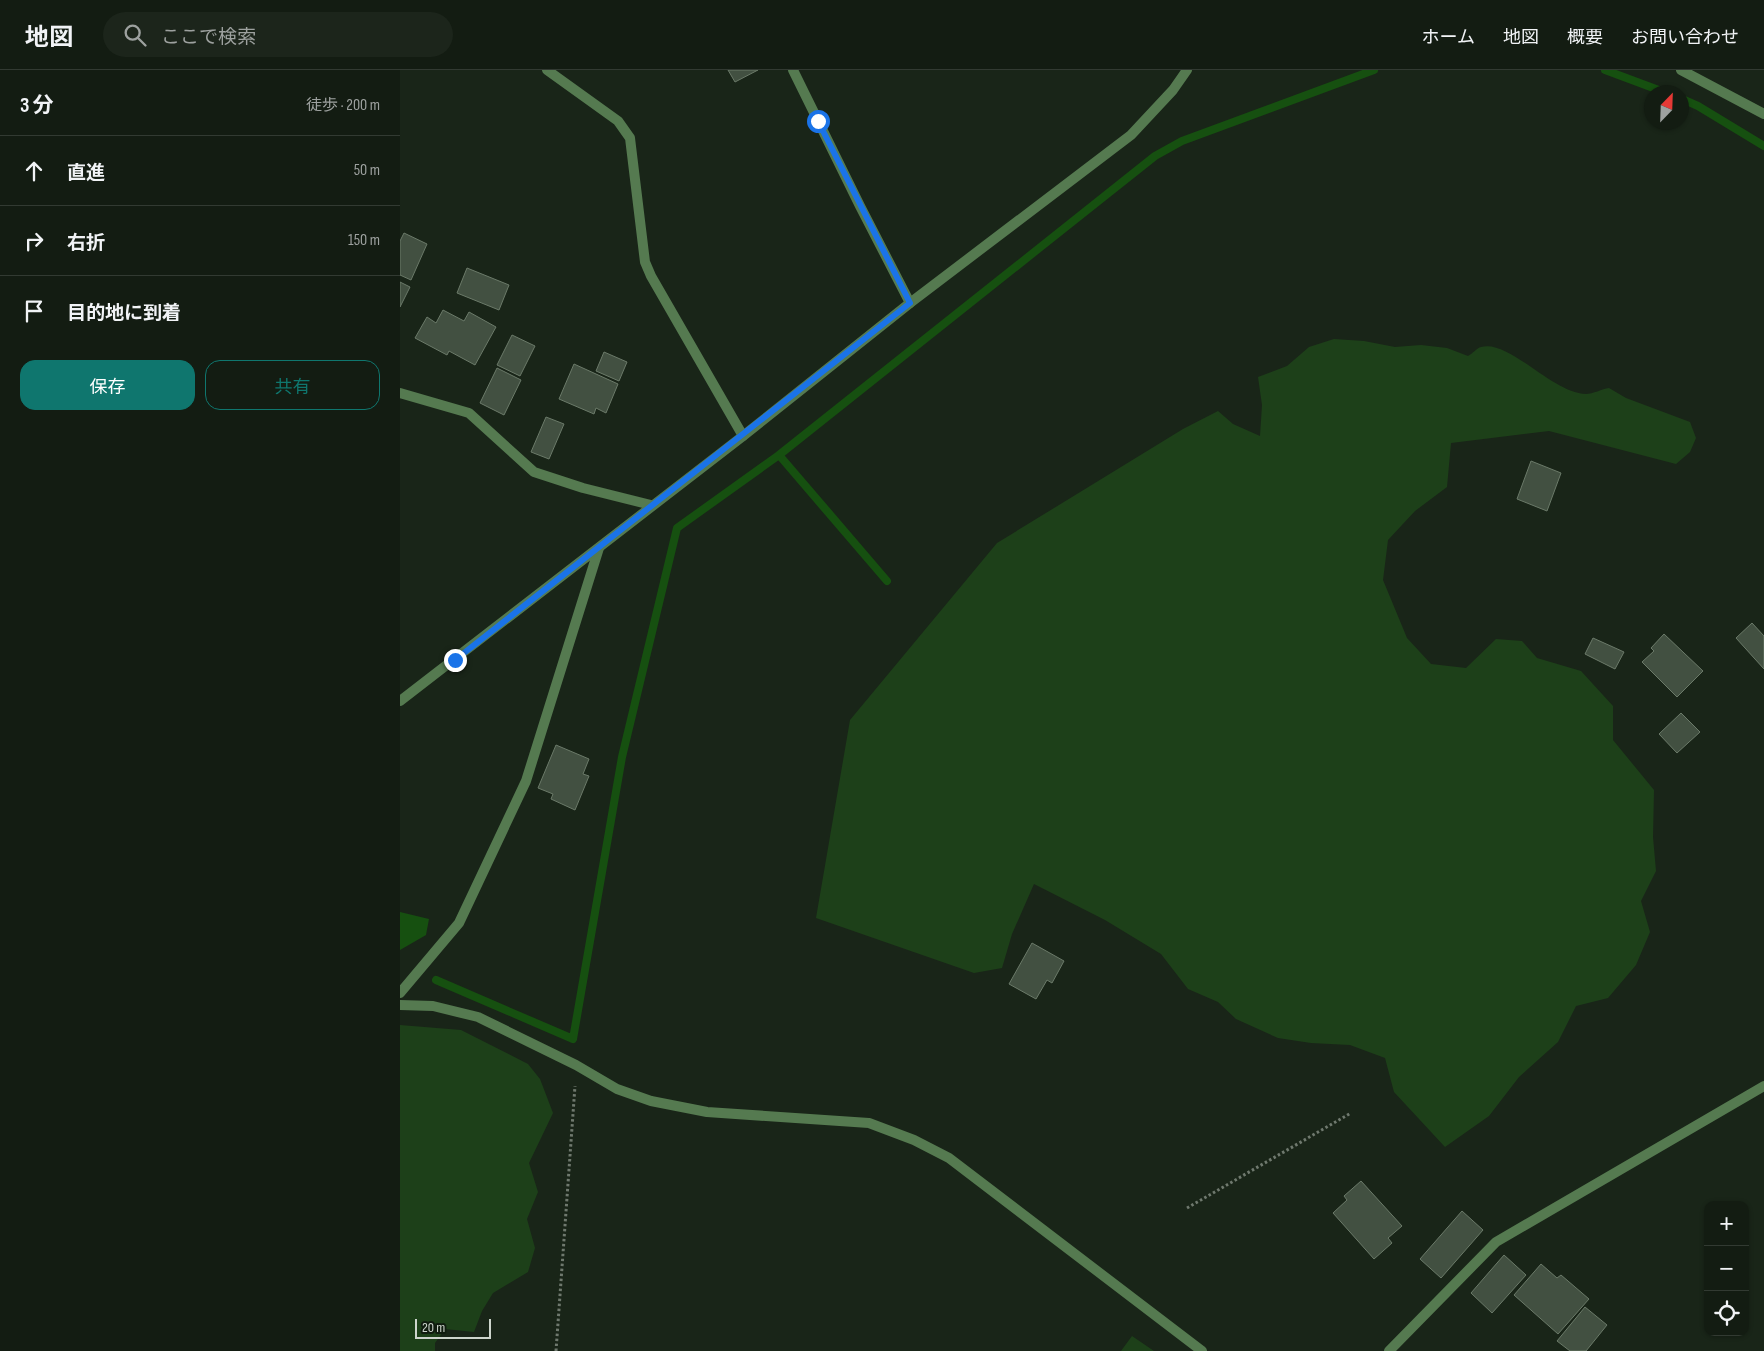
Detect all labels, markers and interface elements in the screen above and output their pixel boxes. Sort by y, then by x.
search box [103,12,453,57]
icon: search [121,21,149,49]
text: 地図 [25,23,73,52]
text: ここで検索 [161,26,256,49]
text: ホーム [1422,27,1475,48]
text: 地図 [1503,27,1539,48]
text: 概要 [1567,27,1603,48]
text: お問い合わせ [1631,27,1739,48]
north arrow [1644,85,1689,130]
text: 3 分 [20,93,54,118]
text: 徒歩 · 200 m [306,96,380,115]
route start [807,110,830,133]
icon: ahead [20,157,48,185]
text: 50 m [354,161,380,180]
text: 直進 [67,162,105,185]
icon: right [20,227,48,255]
text: 150 m [348,231,380,250]
text: 右折 [67,232,105,255]
icon: arrive [20,297,48,325]
text: 目的地に到着 [67,302,181,325]
button: 保存 [20,360,195,410]
button: 共有 [205,360,380,410]
route end [444,649,467,672]
map controls [1704,1201,1749,1336]
button: + [1704,1201,1749,1246]
button: − [1704,1246,1749,1291]
button: locate [1704,1291,1749,1336]
scale bar [415,1316,491,1339]
text: 20 m [422,1319,445,1336]

